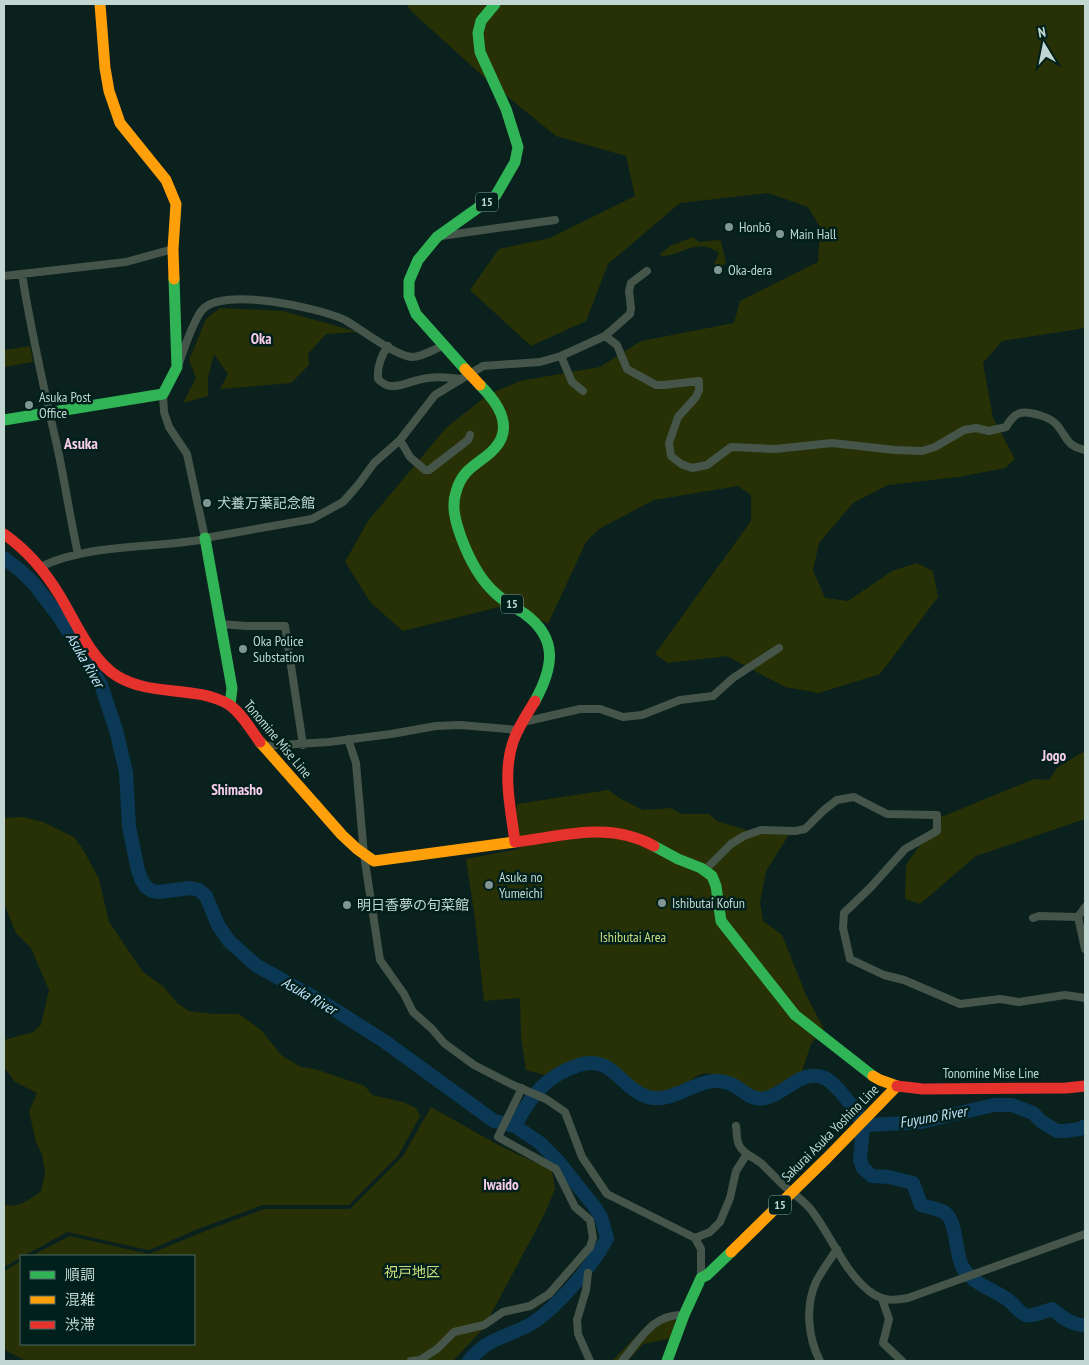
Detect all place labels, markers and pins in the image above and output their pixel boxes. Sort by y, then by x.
place label: Honbō [739,218,771,236]
marker: Honbō [723,221,735,233]
place label: Main Hall [790,225,837,243]
marker: Main Hall [774,228,786,240]
place label: Oka-dera [728,261,772,279]
marker: Oka-dera [712,264,724,276]
place label: Asuka Post Office [39,388,91,422]
marker: Asuka Post Office [23,399,35,411]
place label: 犬養万葉記念館 [217,494,315,512]
marker: 犬養万葉記念館 [201,497,213,509]
place label: Oka Police Substation [253,632,304,666]
marker: Oka Police Substation [237,643,249,655]
place label: Asuka no Yumeichi [499,868,543,902]
marker: Asuka no Yumeichi [483,879,495,891]
place label: Ishibutai Kofun [672,894,745,912]
place label: 明日香夢の旬菜館 [357,896,469,914]
marker: Ishibutai Kofun [656,897,668,909]
marker: 明日香夢の旬菜館 [341,899,353,911]

